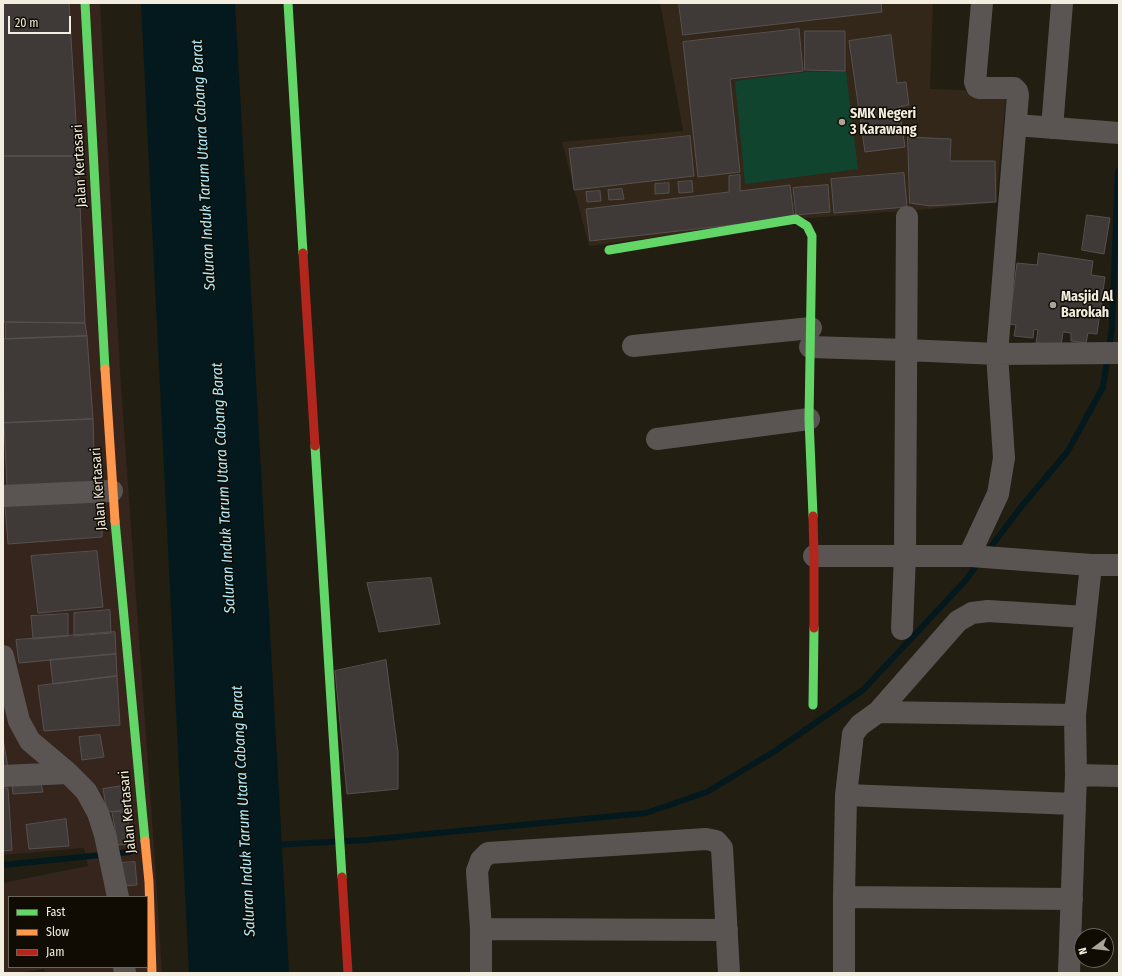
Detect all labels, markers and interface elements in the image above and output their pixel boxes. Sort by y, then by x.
scale bar [10,8,73,34]
text: 20 m [15,16,39,30]
water label: Saluran Induk Tarum Utara Cabang Barat [188,39,220,291]
place label: SMK Negeri 3 Karawang [850,106,917,138]
marker: SMK Negeri 3 Karawang [837,117,847,127]
street label: Jalan Kertasari [69,124,91,208]
place label: Masjid Al Barokah [1061,289,1113,322]
marker: Masjid Al Barokah [1048,300,1058,310]
water label: Saluran Induk Tarum Utara Cabang Barat [208,362,240,614]
street label: Jalan Kertasari [88,447,110,531]
water label: Saluran Induk Tarum Utara Cabang Barat [228,685,260,937]
street label: Jalan Kertasari [116,770,140,854]
legend [8,896,148,968]
text: Fast [46,905,65,919]
text: Slow [46,925,69,939]
north arrow [1074,928,1114,968]
text: Jam [46,945,64,959]
text: N [1076,946,1090,956]

